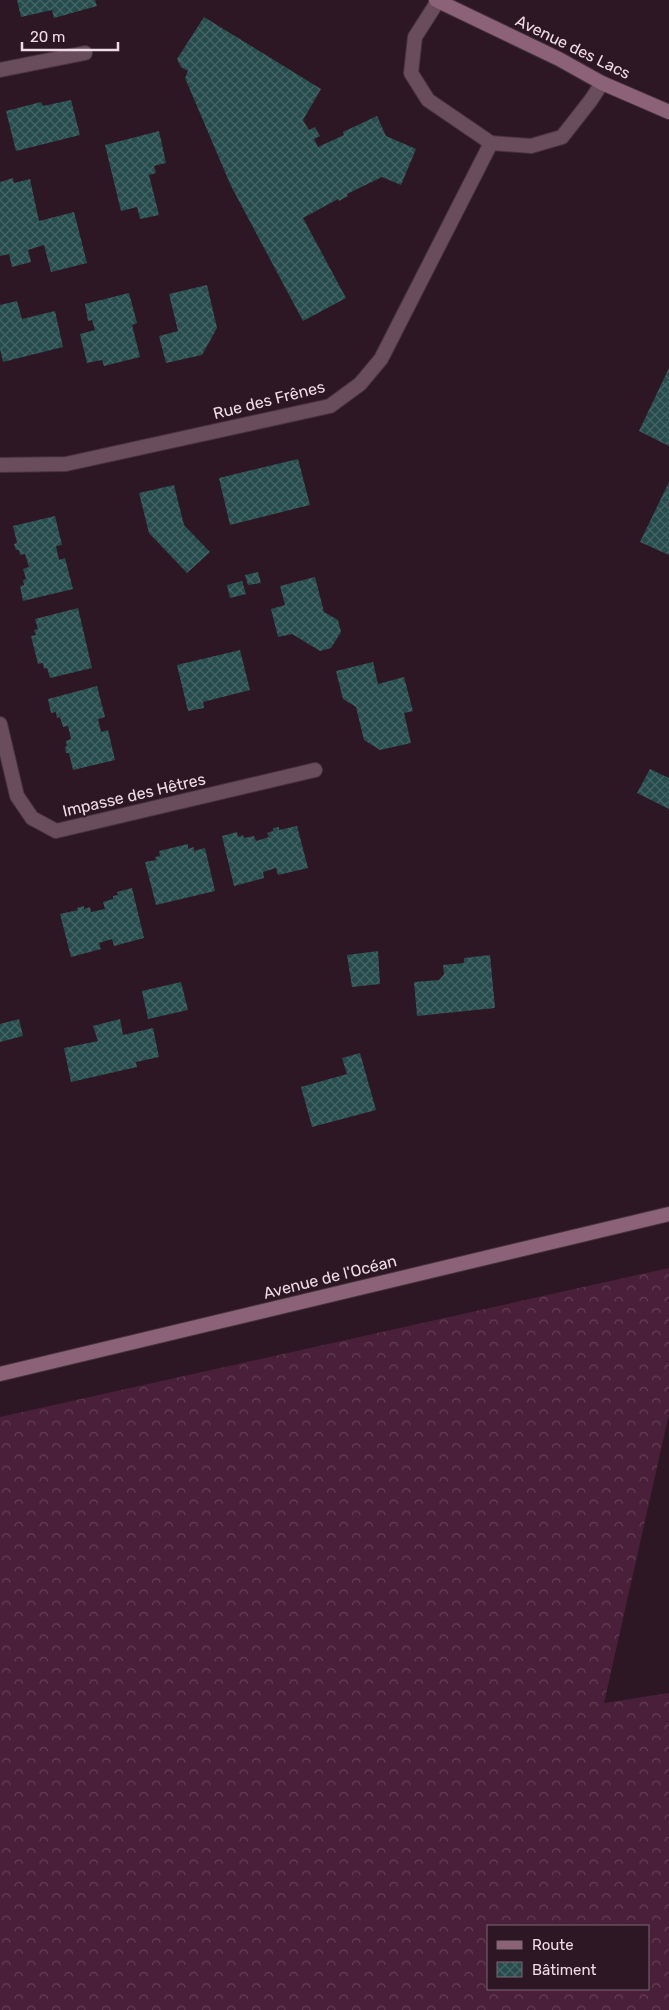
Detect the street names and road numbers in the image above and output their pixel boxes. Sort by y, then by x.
street label: Avenue des Lacs [512,11,634,83]
street label: Rue des Frênes [211,377,327,423]
street label: Impasse des Hêtres [61,769,207,821]
street label: Avenue de l'Océan [261,1251,399,1303]

